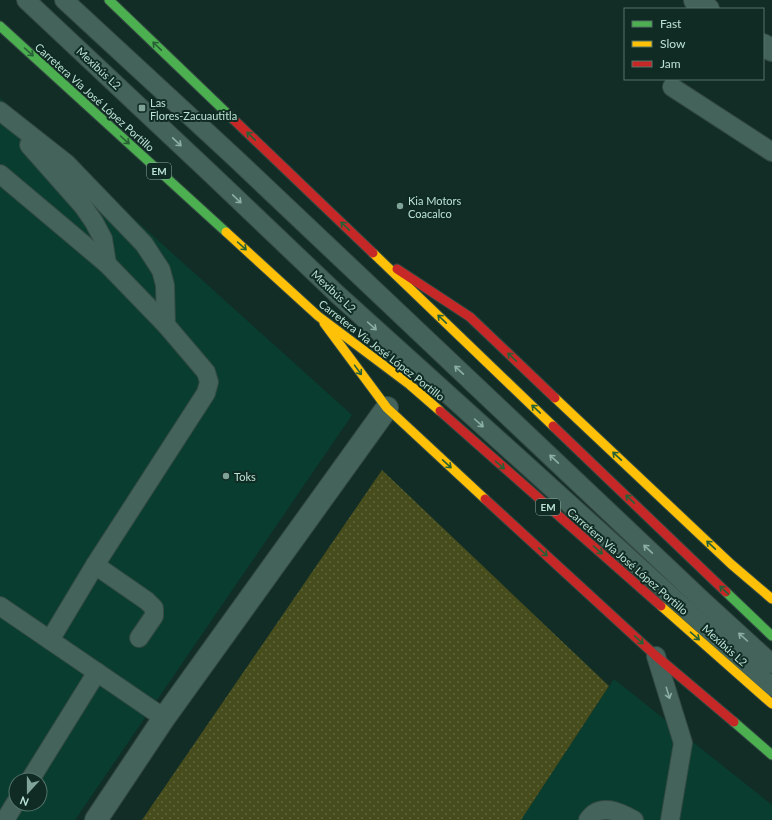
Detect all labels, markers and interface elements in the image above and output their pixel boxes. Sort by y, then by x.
legend [624,8,764,80]
text: Fast [660,16,682,31]
text: Slow [660,36,686,51]
street label: Carretera Vía José López Portillo [33,40,157,154]
one-way arrow [152,42,162,51]
street label: Mexibús L2 [74,44,124,92]
one-way arrow [24,48,34,57]
text: Jam [660,56,681,71]
place label: Las Flores-Zacuautitla [150,96,237,122]
marker: Las Flores-Zacuautitla [137,103,147,113]
one-way arrow [246,131,256,141]
one-way arrow [120,135,130,145]
one-way arrow [172,137,182,146]
road number: EM [147,163,171,179]
one-way arrow [232,194,242,204]
place label: Kia Motors Coacalco [408,194,462,220]
marker: Kia Motors Coacalco [395,201,405,211]
one-way arrow [340,221,350,231]
one-way arrow [237,242,247,251]
street label: Mexibús L2 [309,267,359,315]
street label: Carretera Vía José López Portillo [317,297,447,403]
one-way arrow [437,315,447,324]
one-way arrow [367,322,378,331]
one-way arrow [507,352,517,362]
one-way arrow [354,364,362,375]
one-way arrow [454,365,464,375]
one-way arrow [531,405,541,414]
one-way arrow [474,418,484,428]
one-way arrow [612,451,622,461]
one-way arrow [548,455,559,464]
one-way arrow [442,459,452,469]
one-way arrow [495,460,506,469]
place label: Toks [234,470,256,483]
marker: Toks [221,471,231,481]
one-way arrow [625,495,635,504]
road number: EM [536,499,560,515]
street label: Carretera Vía José López Portillo [565,505,691,617]
one-way arrow [707,541,717,550]
one-way arrow [643,544,653,553]
one-way arrow [593,546,603,555]
one-way arrow [538,547,548,557]
one-way arrow [719,585,729,594]
street label: Mexibús L2 [700,621,750,669]
one-way arrow [690,632,701,641]
one-way arrow [738,632,748,642]
one-way arrow [634,635,644,644]
one-way arrow [665,686,672,699]
north arrow [8,772,48,812]
text: N [18,794,31,809]

